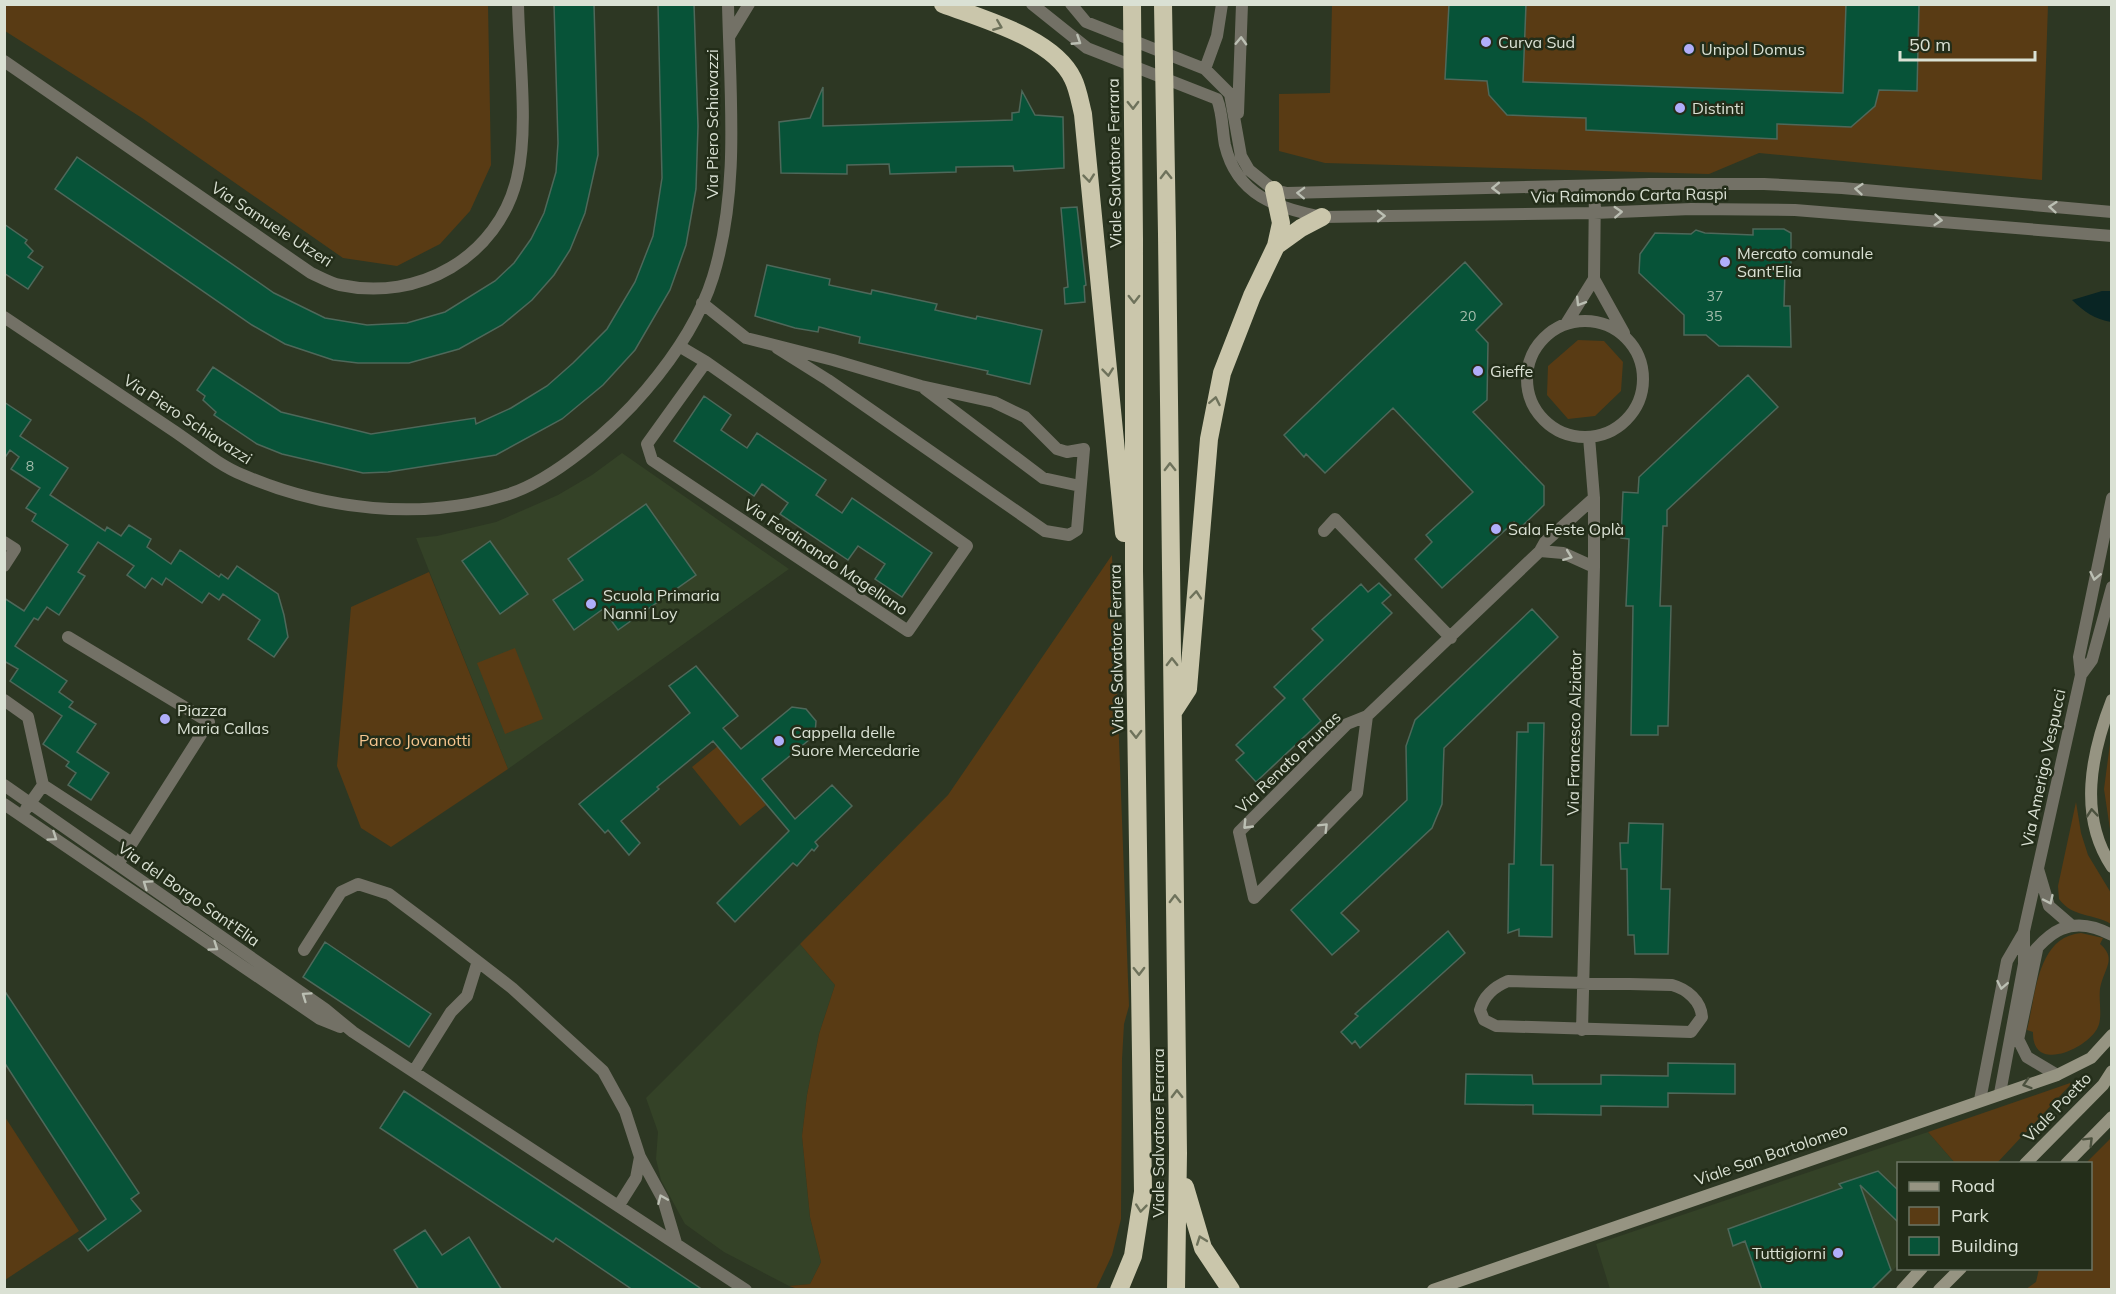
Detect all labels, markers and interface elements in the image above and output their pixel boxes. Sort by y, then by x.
one-way arrow [992,19,1003,31]
scale bar [1900,24,2035,62]
place label: Curva Sud [1498,32,1575,52]
text: 50 m [1909,33,1951,56]
one-way arrow [1071,34,1081,46]
marker: Curva Sud [1479,35,1493,49]
one-way arrow [1235,37,1248,46]
place label: Unipol Domus [1701,39,1805,59]
marker: Unipol Domus [1682,42,1696,56]
street label: Via Piero Schiavazzi [702,49,722,199]
street label: Viale Salvatore Ferrara [1103,78,1125,248]
place label: Distinti [1692,98,1744,118]
one-way arrow [1127,100,1139,109]
marker: Distinti [1673,101,1687,115]
one-way arrow [1160,171,1172,180]
one-way arrow [1082,173,1095,182]
street label: Via Samuele Utzeri [208,177,336,271]
one-way arrow [1492,182,1501,194]
street label: Via Raimondo Carta Raspi [1531,183,1727,207]
one-way arrow [1855,183,1864,196]
one-way arrow [1297,187,1306,200]
one-way arrow [2049,201,2058,214]
one-way arrow [1613,205,1622,218]
one-way arrow [1376,210,1385,222]
one-way arrow [1934,213,1943,226]
place label: Mercato comunale Sant'Elia [1737,243,1873,281]
marker: Mercato comunale Sant'Elia [1718,255,1732,269]
house number: 37 [1707,287,1723,305]
one-way arrow [1128,295,1140,304]
one-way arrow [1575,296,1587,306]
house number: 20 [1460,307,1476,325]
house number: 35 [1706,307,1722,325]
place label: Gieffe [1490,361,1533,381]
marker: Gieffe [1471,364,1485,378]
one-way arrow [1101,367,1114,376]
street label: Via Piero Schiavazzi [120,370,256,468]
one-way arrow [1208,397,1221,407]
house number: 8 [26,457,34,475]
one-way arrow [1164,463,1176,472]
street label: Via Ferdinando Magellano [740,494,912,620]
place label: Sala Feste Oplà [1508,519,1624,539]
marker: Sala Feste Oplà [1489,522,1503,536]
one-way arrow [1562,549,1572,562]
street label: Viale Salvatore Ferrara [1105,564,1127,734]
one-way arrow [2090,570,2103,580]
place label: Scuola Primaria Nanni Loy [603,585,720,623]
one-way arrow [1189,591,1202,600]
marker: Scuola Primaria Nanni Loy [584,597,598,611]
street label: Via Francesco Alziator [1563,650,1585,816]
one-way arrow [1166,658,1179,667]
street label: Via Amerigo Vespucci [2016,687,2070,849]
place label: Piazza Maria Callas [177,700,269,738]
street label: Via Renato Prunas [1231,707,1345,817]
marker: Piazza Maria Callas [158,712,172,726]
place label: Cappella delle Suore Mercedarie [791,722,920,760]
park label: Parco Jovanotti [359,730,471,750]
one-way arrow [1130,730,1142,739]
marker: Cappella delle Suore Mercedarie [772,734,786,748]
one-way arrow [2086,809,2099,818]
one-way arrow [1243,817,1254,828]
one-way arrow [1317,823,1328,833]
one-way arrow [46,830,57,841]
street label: Via del Borgo Sant'Elia [114,838,264,950]
one-way arrow [142,880,153,891]
one-way arrow [2042,894,2054,905]
one-way arrow [1169,895,1181,904]
one-way arrow [208,940,219,951]
one-way arrow [1133,967,1145,976]
one-way arrow [1996,979,2009,989]
one-way arrow [302,992,313,1003]
street label: Viale Salvatore Ferrara [1148,1048,1168,1218]
street label: Viale Poetto [2019,1068,2095,1146]
one-way arrow [2022,1077,2033,1089]
one-way arrow [1171,1090,1183,1099]
street label: Viale San Bartolomeo [1692,1118,1850,1190]
one-way arrow [2082,1137,2093,1148]
legend [1897,1162,2092,1270]
text: Road [1951,1174,1995,1197]
one-way arrow [657,1194,669,1205]
one-way arrow [1135,1204,1148,1213]
text: Park [1951,1204,1990,1227]
text: Building [1951,1234,2019,1257]
one-way arrow [1195,1235,1208,1246]
place label: Tuttigiorni [1752,1243,1826,1263]
marker: Tuttigiorni [1831,1246,1845,1260]

